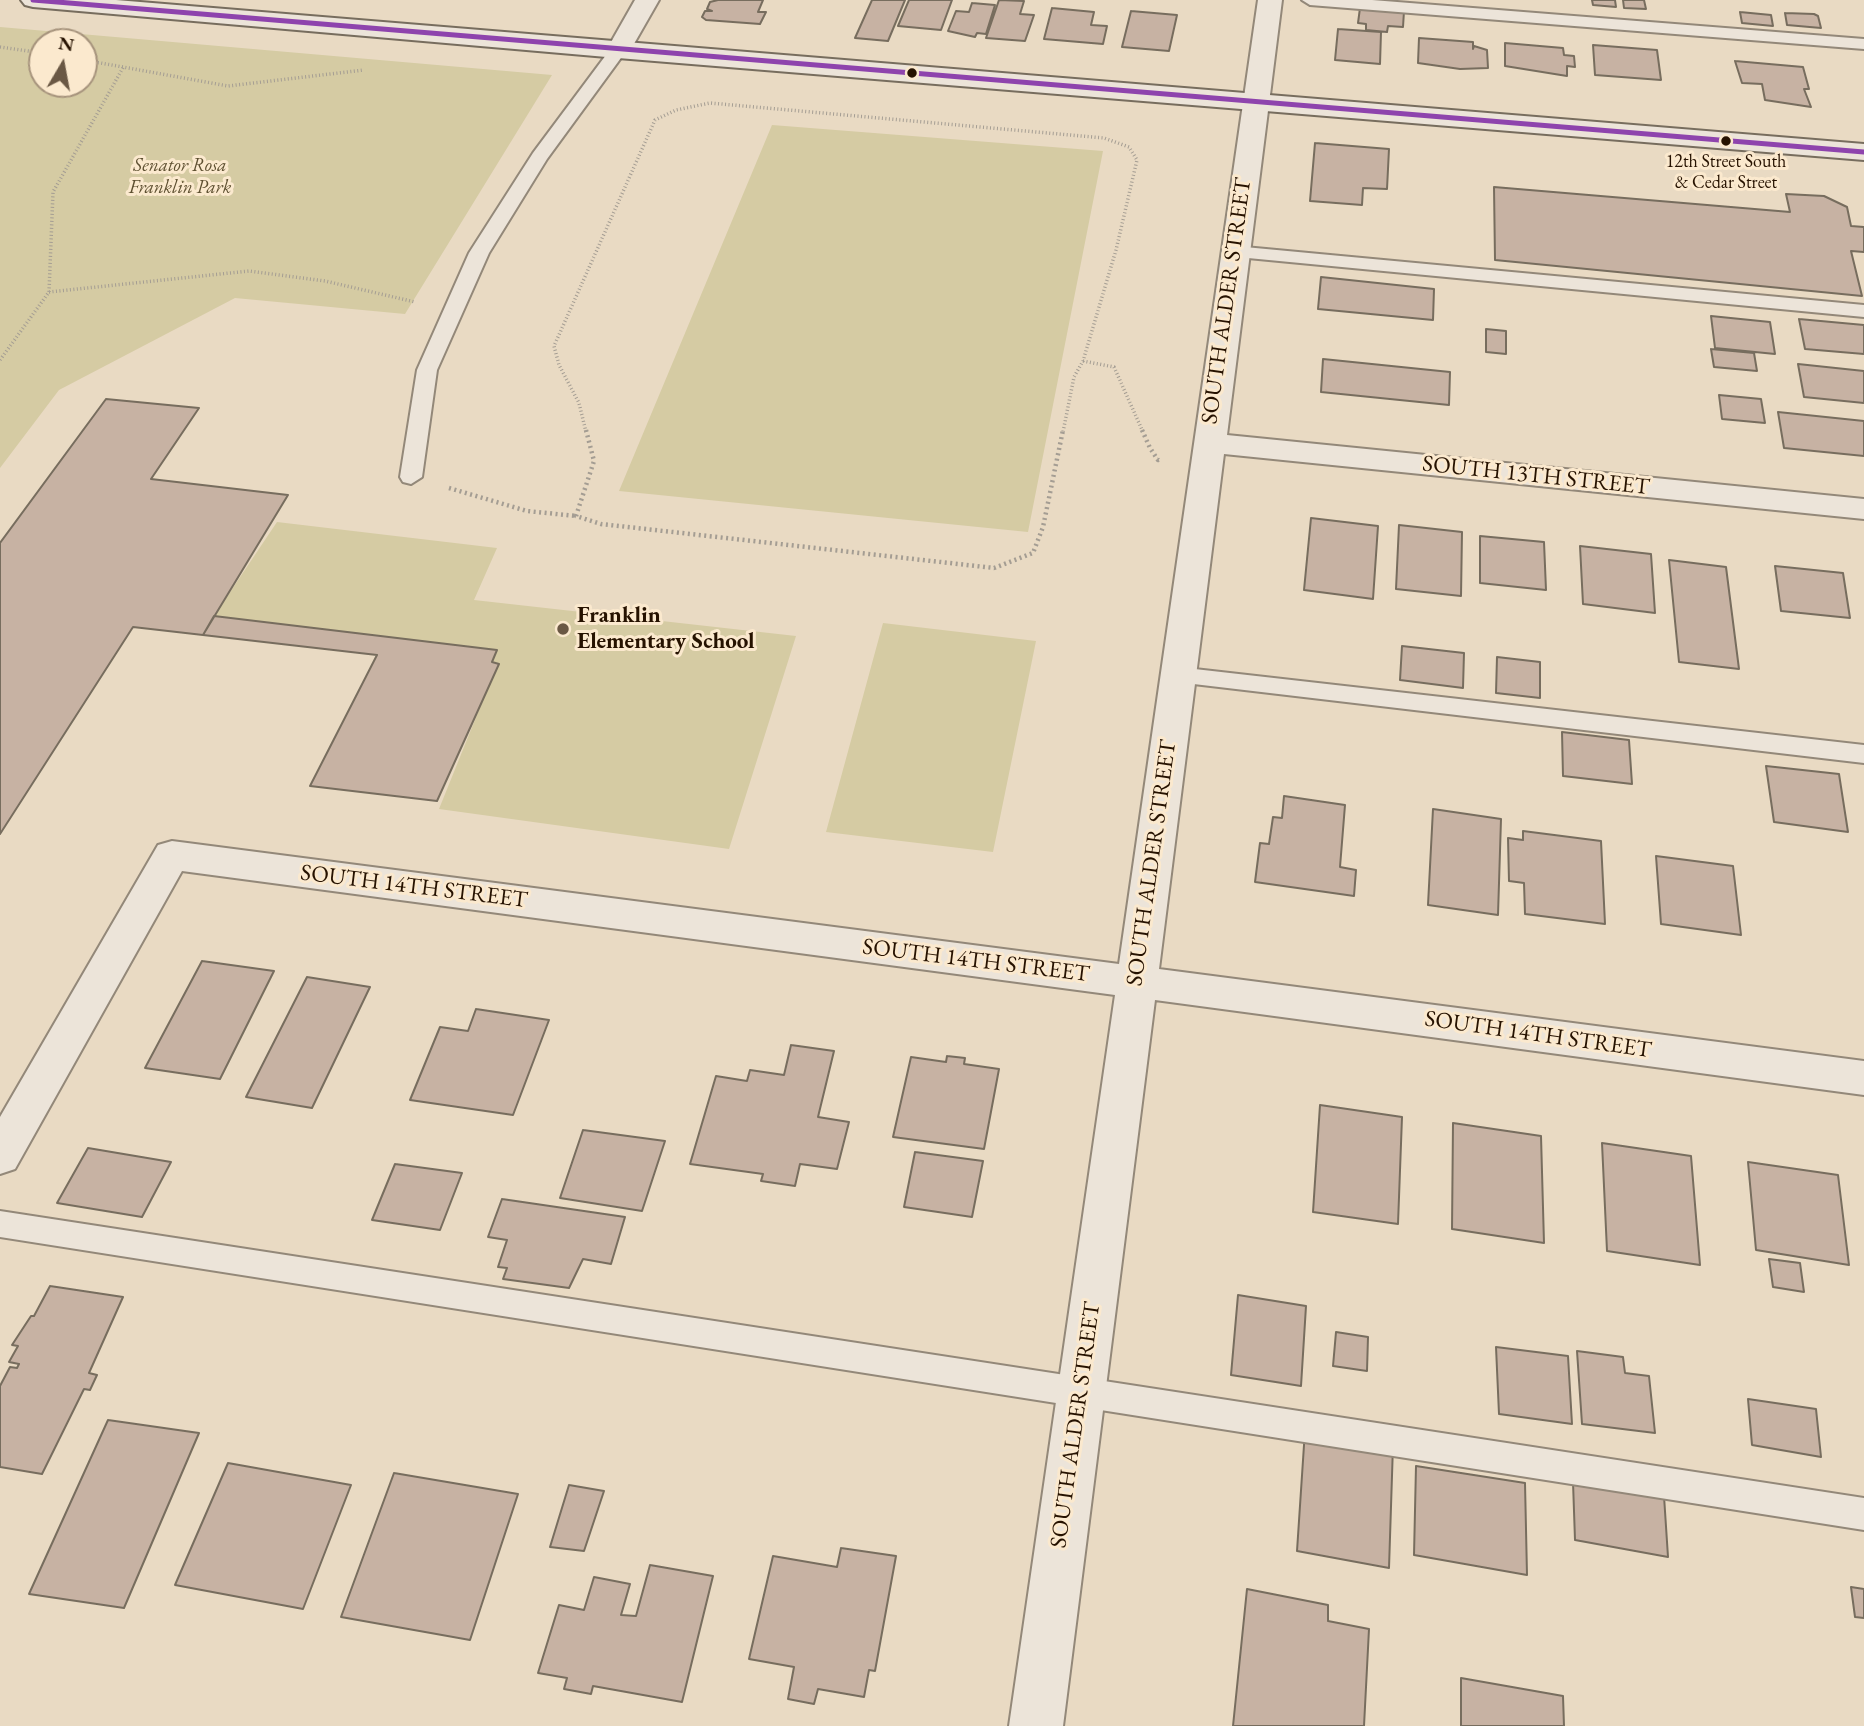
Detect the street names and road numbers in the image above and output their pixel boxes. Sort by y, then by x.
street label: SOUTH ALDER STREET [1196,176,1258,426]
street label: SOUTH 13TH STREET [1421,450,1651,502]
street label: SOUTH ALDER STREET [1121,738,1183,988]
street label: SOUTH 14TH STREET [299,859,529,915]
street label: SOUTH 14TH STREET [861,933,1091,989]
street label: SOUTH 14TH STREET [1423,1005,1653,1065]
street label: SOUTH ALDER STREET [1045,1300,1107,1550]

